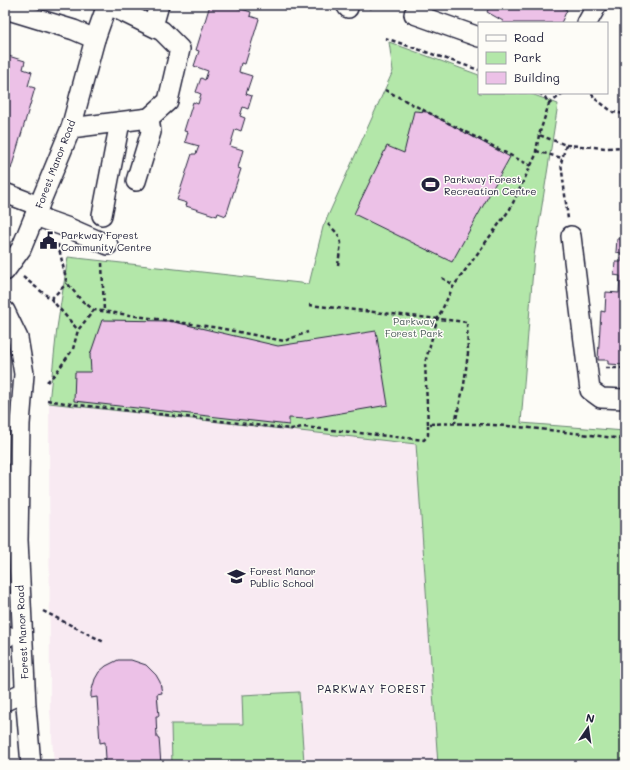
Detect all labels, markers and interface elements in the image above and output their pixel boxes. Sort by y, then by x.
legend [478,22,608,94]
text: Road [514,29,544,45]
text: Park [514,49,541,65]
text: Building [514,69,560,85]
street label: Forest Manor Road [32,118,78,210]
place label: Parkway Forest Recreation Centre [444,172,537,198]
sports icon: Parkway Forest Recreation Centre [421,175,441,195]
place label: Parkway Forest Community Centre [61,228,151,254]
public building icon: Parkway Forest Community Centre [38,231,58,251]
park label: Parkway Forest Park [385,314,443,340]
place label: Forest Manor Public School [250,564,316,590]
school or university icon: Forest Manor Public School [227,567,247,587]
street label: Forest Manor Road [13,585,31,679]
district label: PARKWAY FOREST [317,681,427,696]
north arrow [568,708,608,748]
text: N [585,710,596,726]

